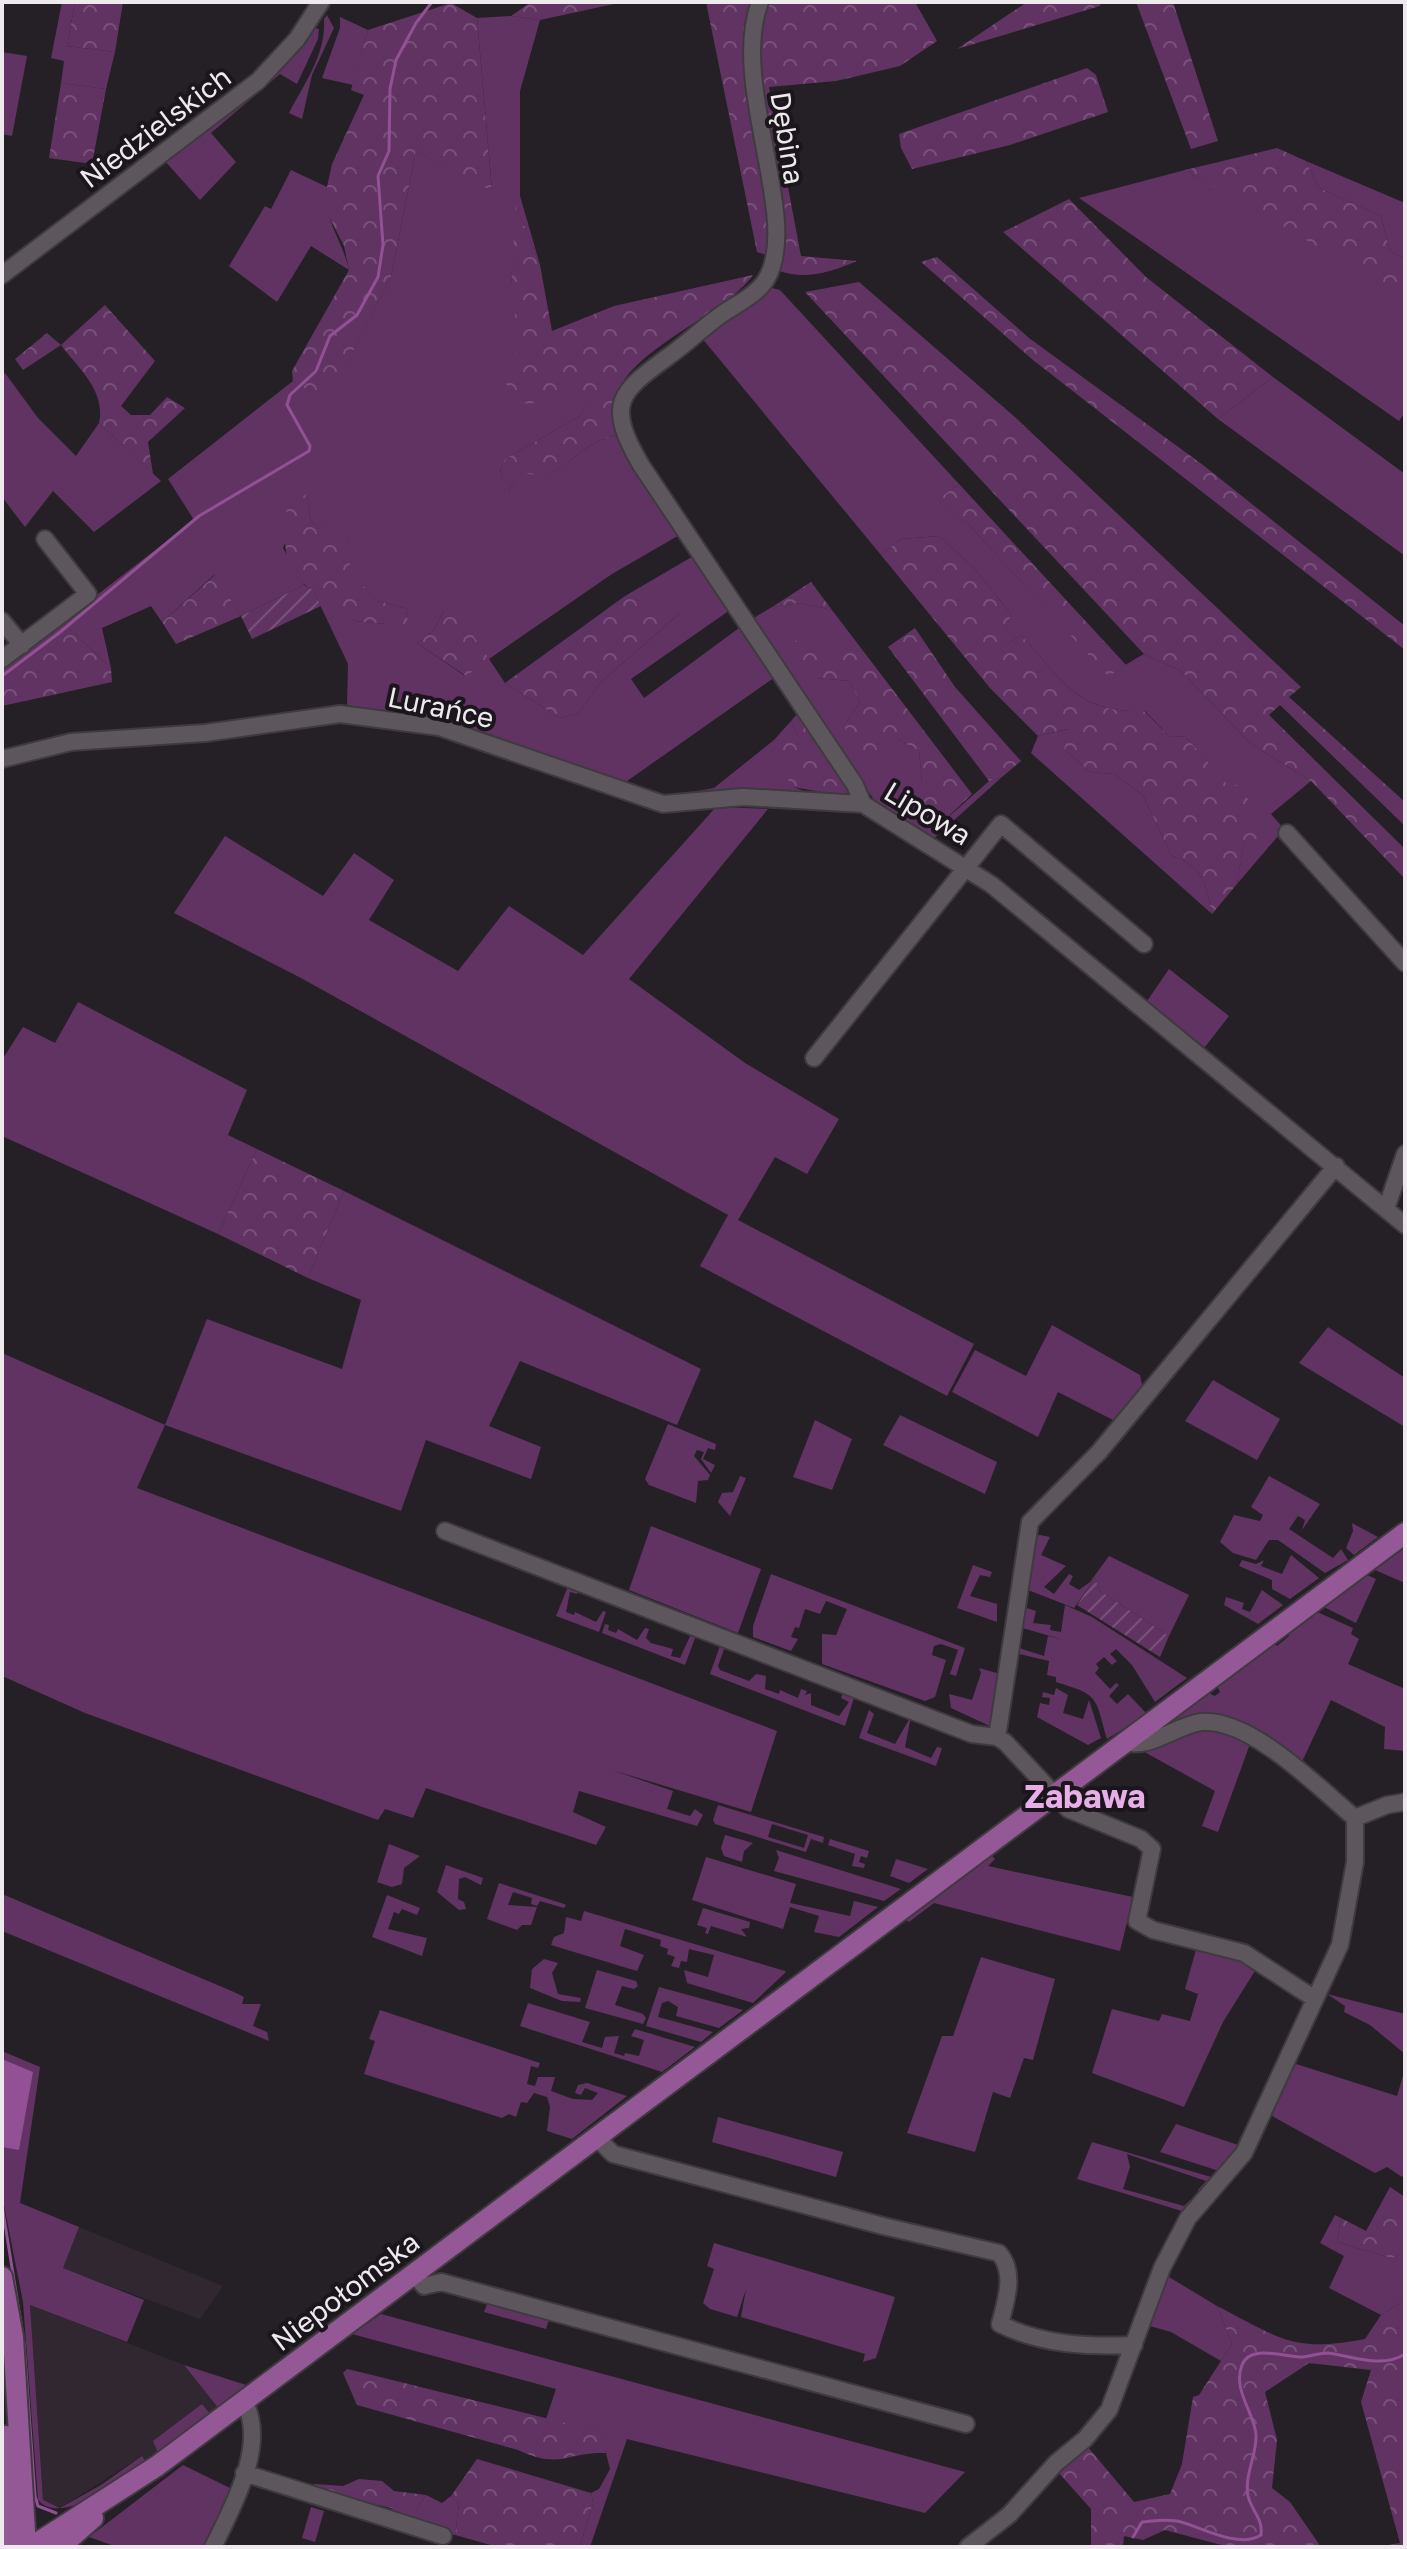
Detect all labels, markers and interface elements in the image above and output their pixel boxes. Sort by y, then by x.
street label: Niedzielskich [73,60,237,194]
street label: Dębina [764,89,812,187]
street label: Lurańce [385,680,497,734]
street label: Lipowa [879,774,977,852]
district label: Zabawa [1025,1777,1145,1815]
street label: Niepołomska [265,2225,425,2357]

